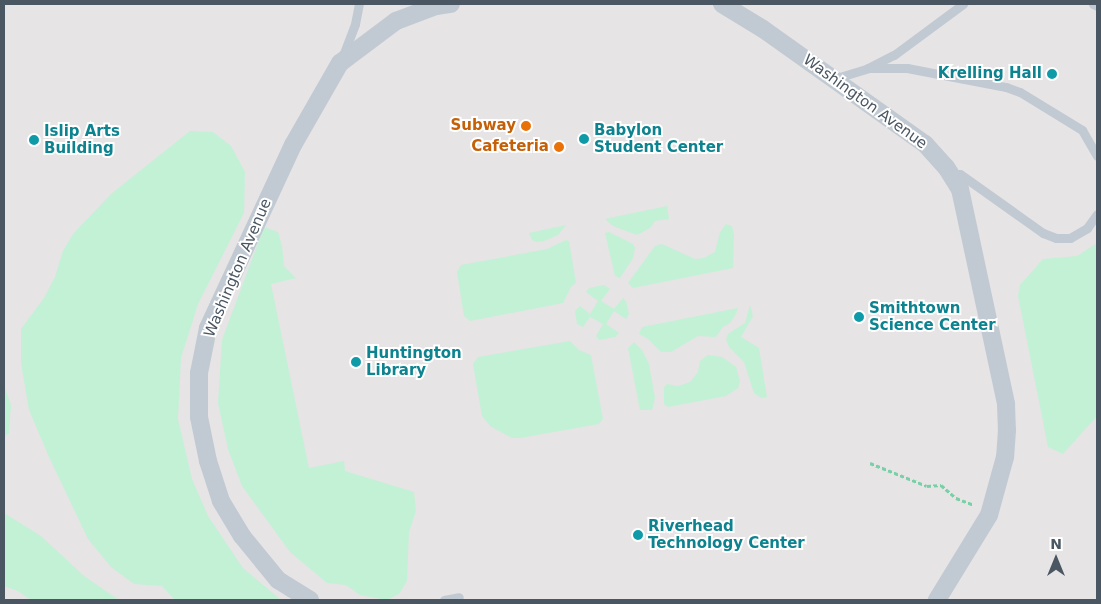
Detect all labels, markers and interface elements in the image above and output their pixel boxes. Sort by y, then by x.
street label: Washington Avenue [800,51,930,153]
place label: Krelling Hall [938,65,1042,83]
marker: Krelling Hall [1046,68,1058,80]
place label: Subway [450,117,516,135]
marker: Subway [520,120,532,132]
place label: Babylon Student Center [594,121,723,156]
place label: Islip Arts Building [44,122,120,157]
marker: Babylon Student Center [578,133,590,145]
marker: Islip Arts Building [28,134,40,146]
place label: Cafeteria [471,138,549,156]
marker: Cafeteria [553,141,565,153]
street label: Washington Avenue [201,196,275,340]
place label: Smithtown Science Center [869,299,996,334]
marker: Smithtown Science Center [853,311,865,323]
place label: Huntington Library [366,344,462,379]
marker: Huntington Library [350,356,362,368]
place label: Riverhead Technology Center [648,517,805,552]
marker: Riverhead Technology Center [632,529,644,541]
north arrow [1031,534,1081,584]
text: N [1050,536,1062,552]

